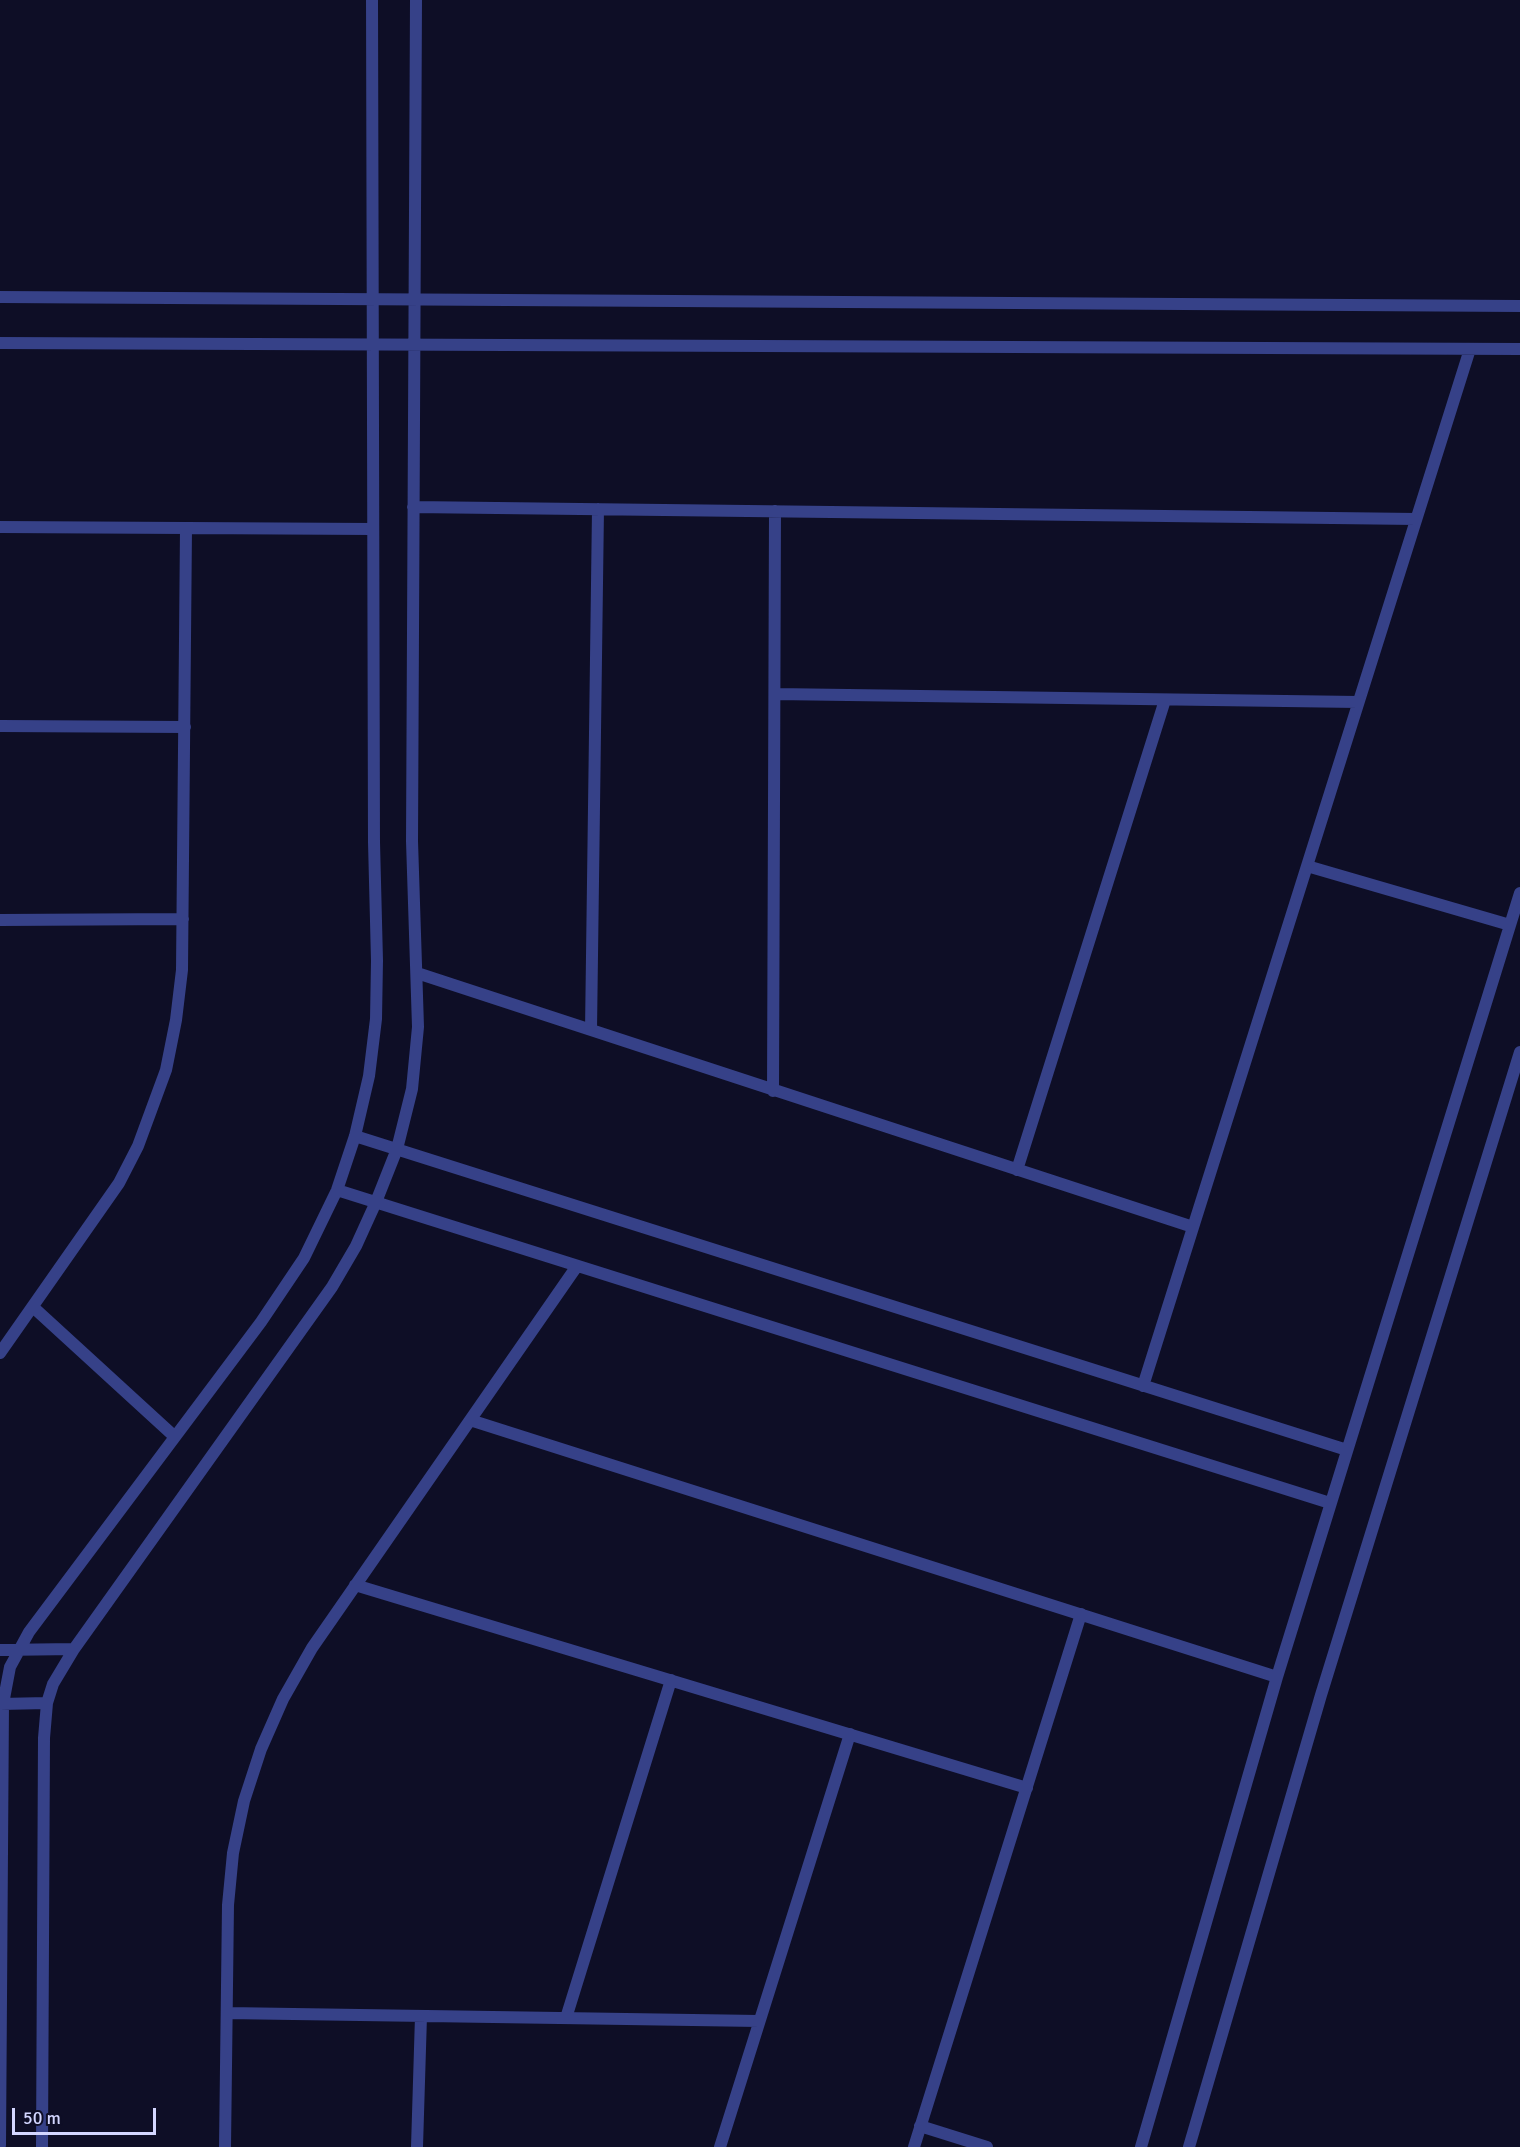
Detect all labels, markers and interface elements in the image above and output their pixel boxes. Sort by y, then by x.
scale bar [15,2096,159,2134]
text: 50 m [23,2107,61,2129]

